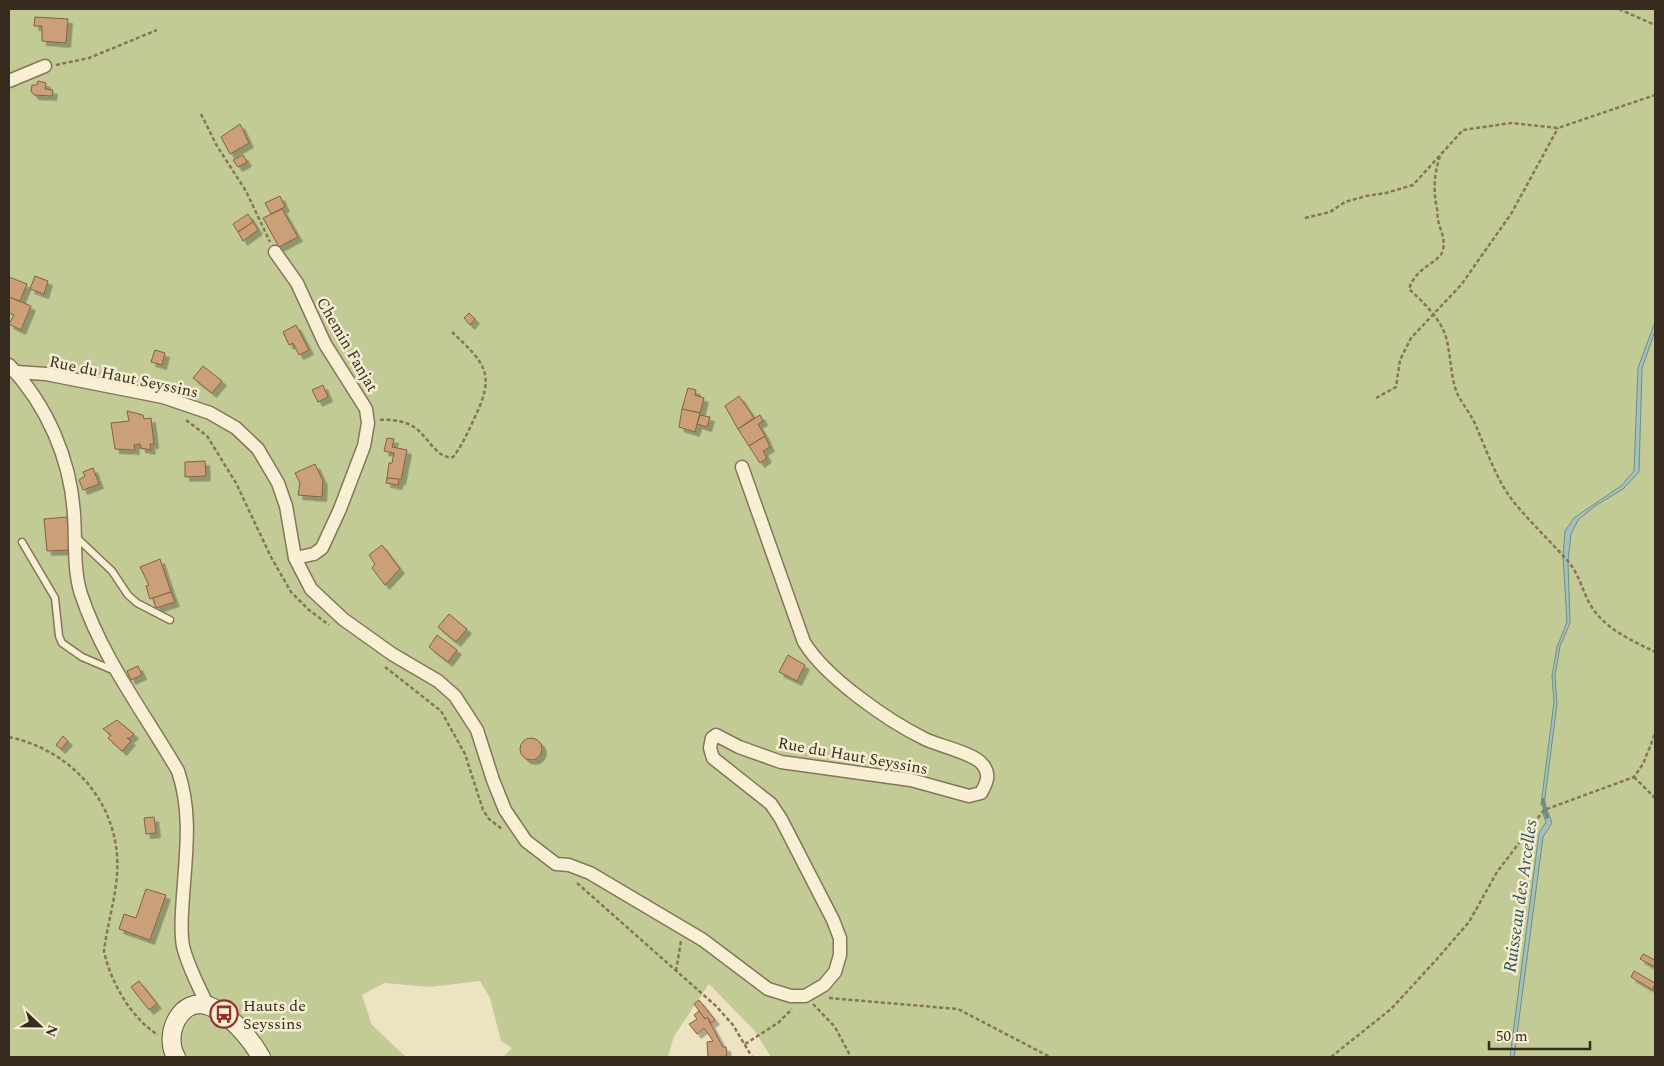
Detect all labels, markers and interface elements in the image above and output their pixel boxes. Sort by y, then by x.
street label: Chemin Fanjat [310,293,384,397]
street label: Rue du Haut Seyssins [47,349,201,404]
street label: Rue du Haut Seyssins [776,731,930,781]
water label: Ruisseau des Arcelles [1496,817,1545,974]
place label: Hauts de Seyssins [243,994,306,1036]
bus stop icon: Hauts de Seyssins [209,999,239,1029]
north arrow [15,1001,65,1051]
scale bar [1489,1018,1590,1050]
text: N [40,1021,63,1040]
text: 50 m [1496,1025,1528,1048]

